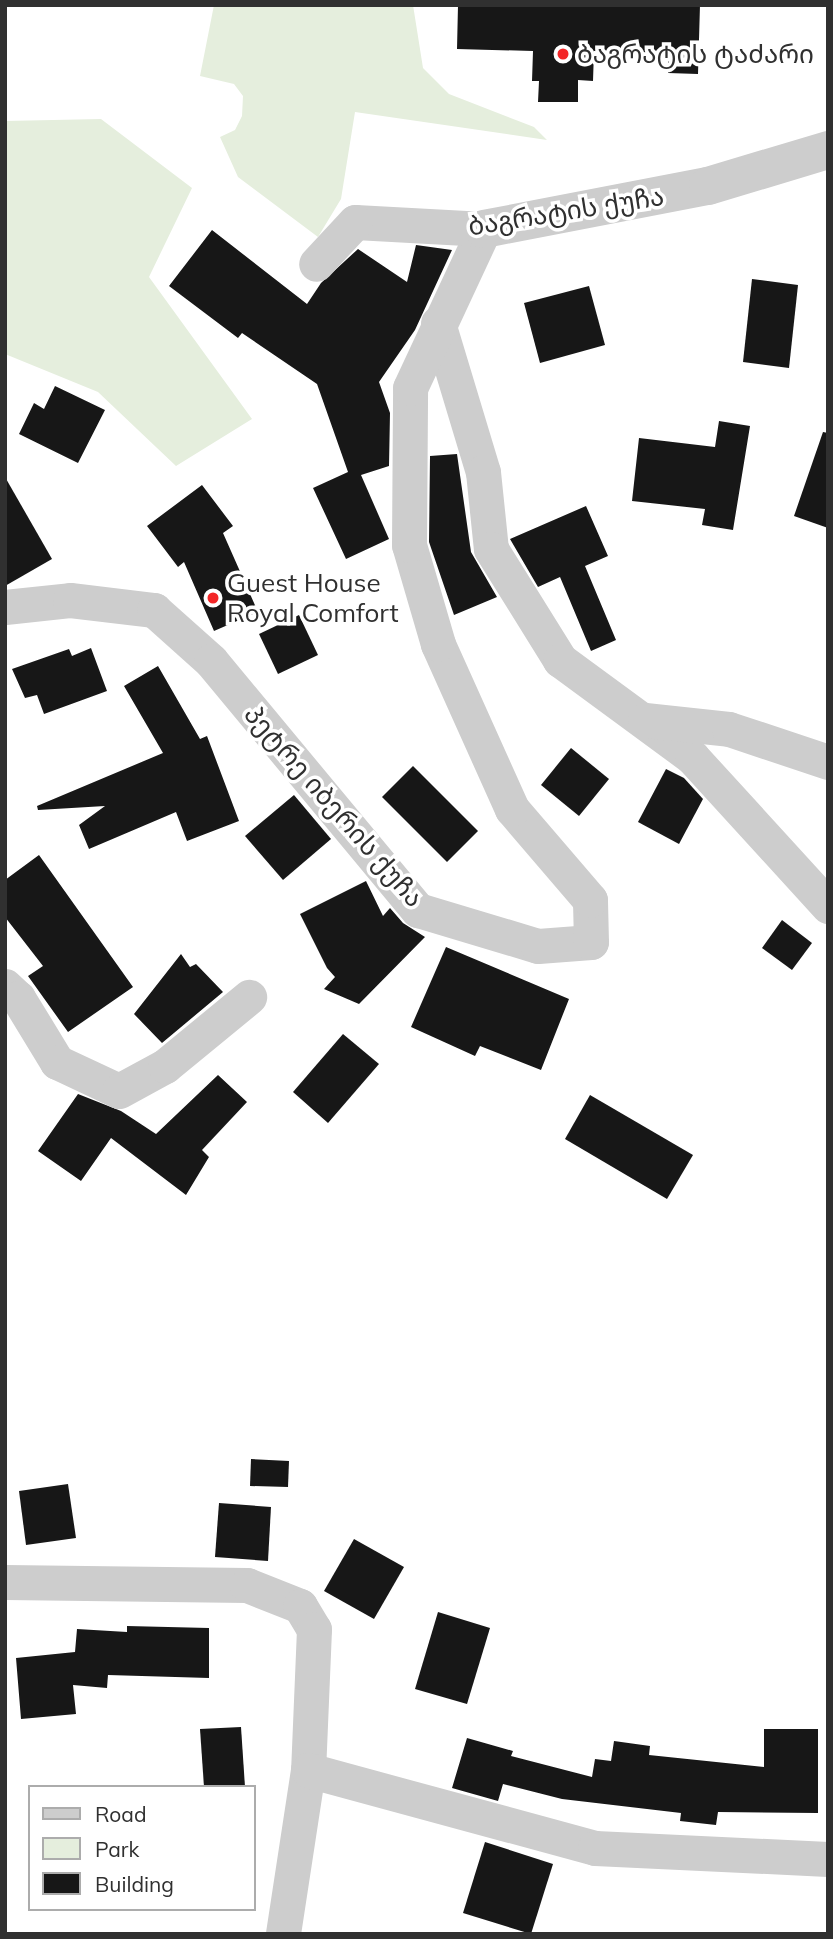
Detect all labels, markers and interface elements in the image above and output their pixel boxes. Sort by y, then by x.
place label: ბაგრატის ტაძარი [577,38,814,70]
marker: ბაგრატის ტაძარი [555,46,571,62]
street label: ბაგრატის ქუჩა [466,180,666,242]
place label: Guest House Royal Comfort [227,567,399,628]
marker: Guest House Royal Comfort [205,590,221,606]
street label: პეტრე იბერის ქუჩა [238,699,430,913]
legend [28,1785,256,1911]
text: Road [95,1801,146,1827]
text: Park [95,1836,139,1862]
text: Building [95,1871,174,1897]

